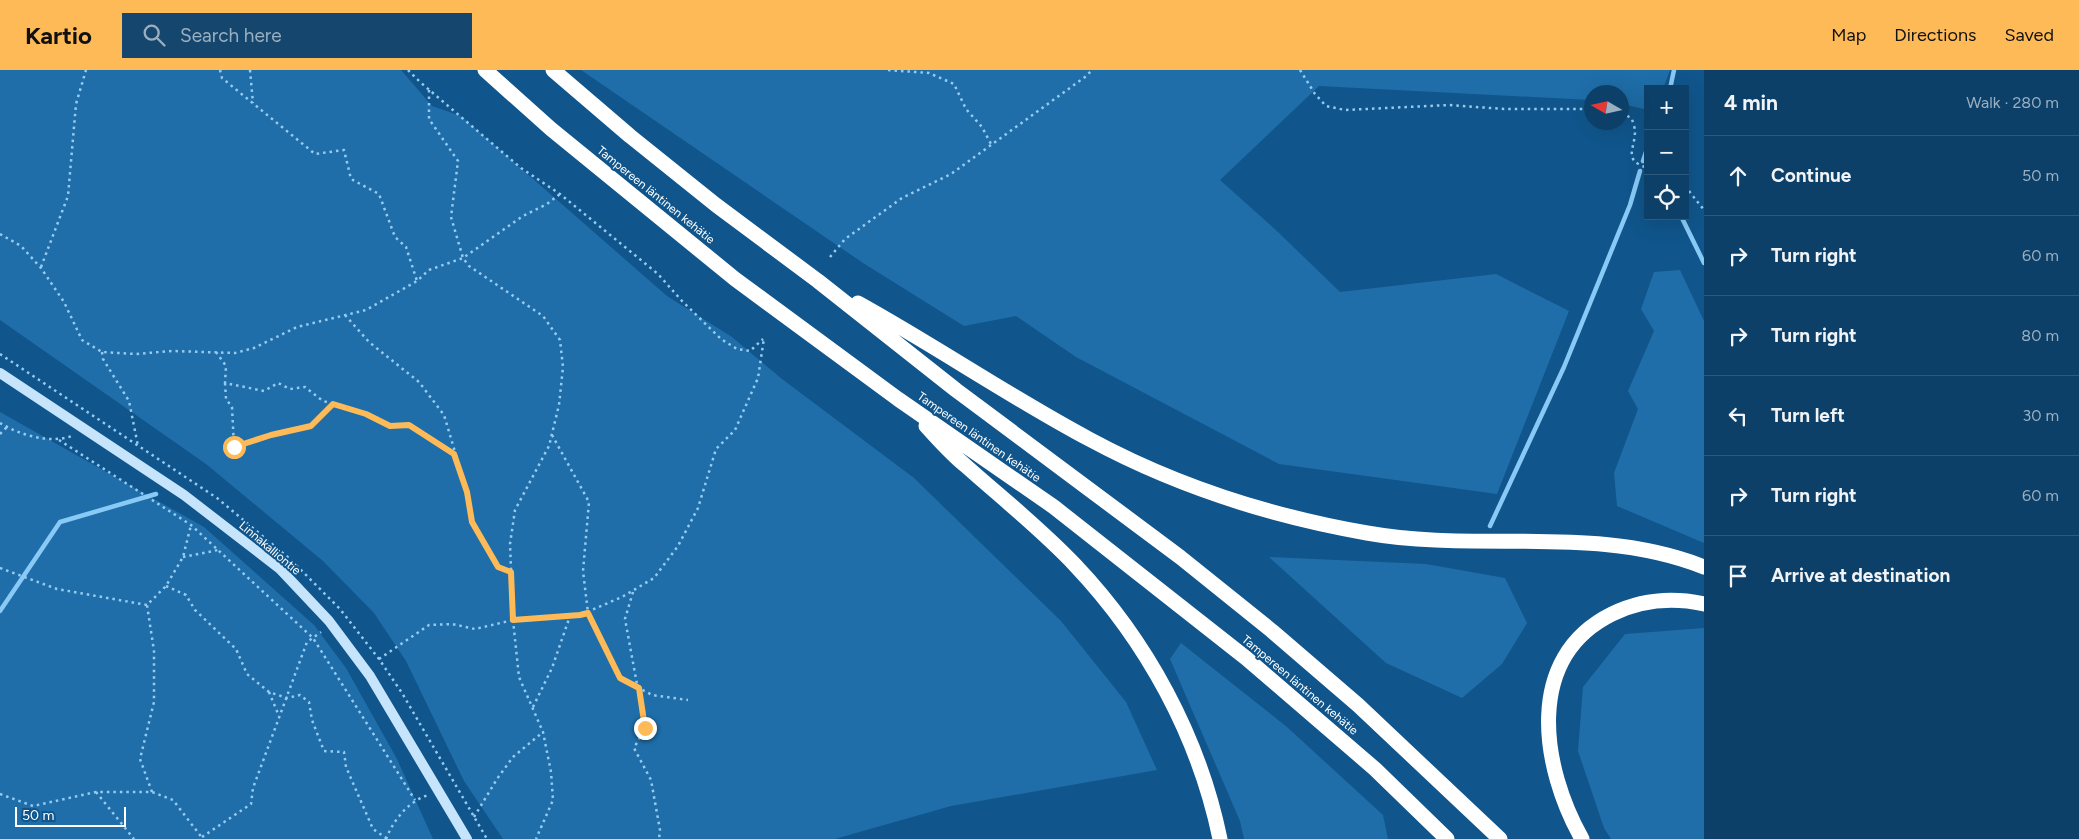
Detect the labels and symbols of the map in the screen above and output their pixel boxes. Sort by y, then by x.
north arrow [1584,85,1629,130]
street label: Tampereen läntinen kehätie [594,143,718,247]
street label: Tampereen läntinen kehätie [915,389,1044,485]
route start [223,436,246,459]
street label: Linnakalliontie [236,518,304,578]
street label: Tampereen läntinen kehätie [1239,632,1361,738]
route end [634,717,657,740]
scale bar [15,804,126,827]

